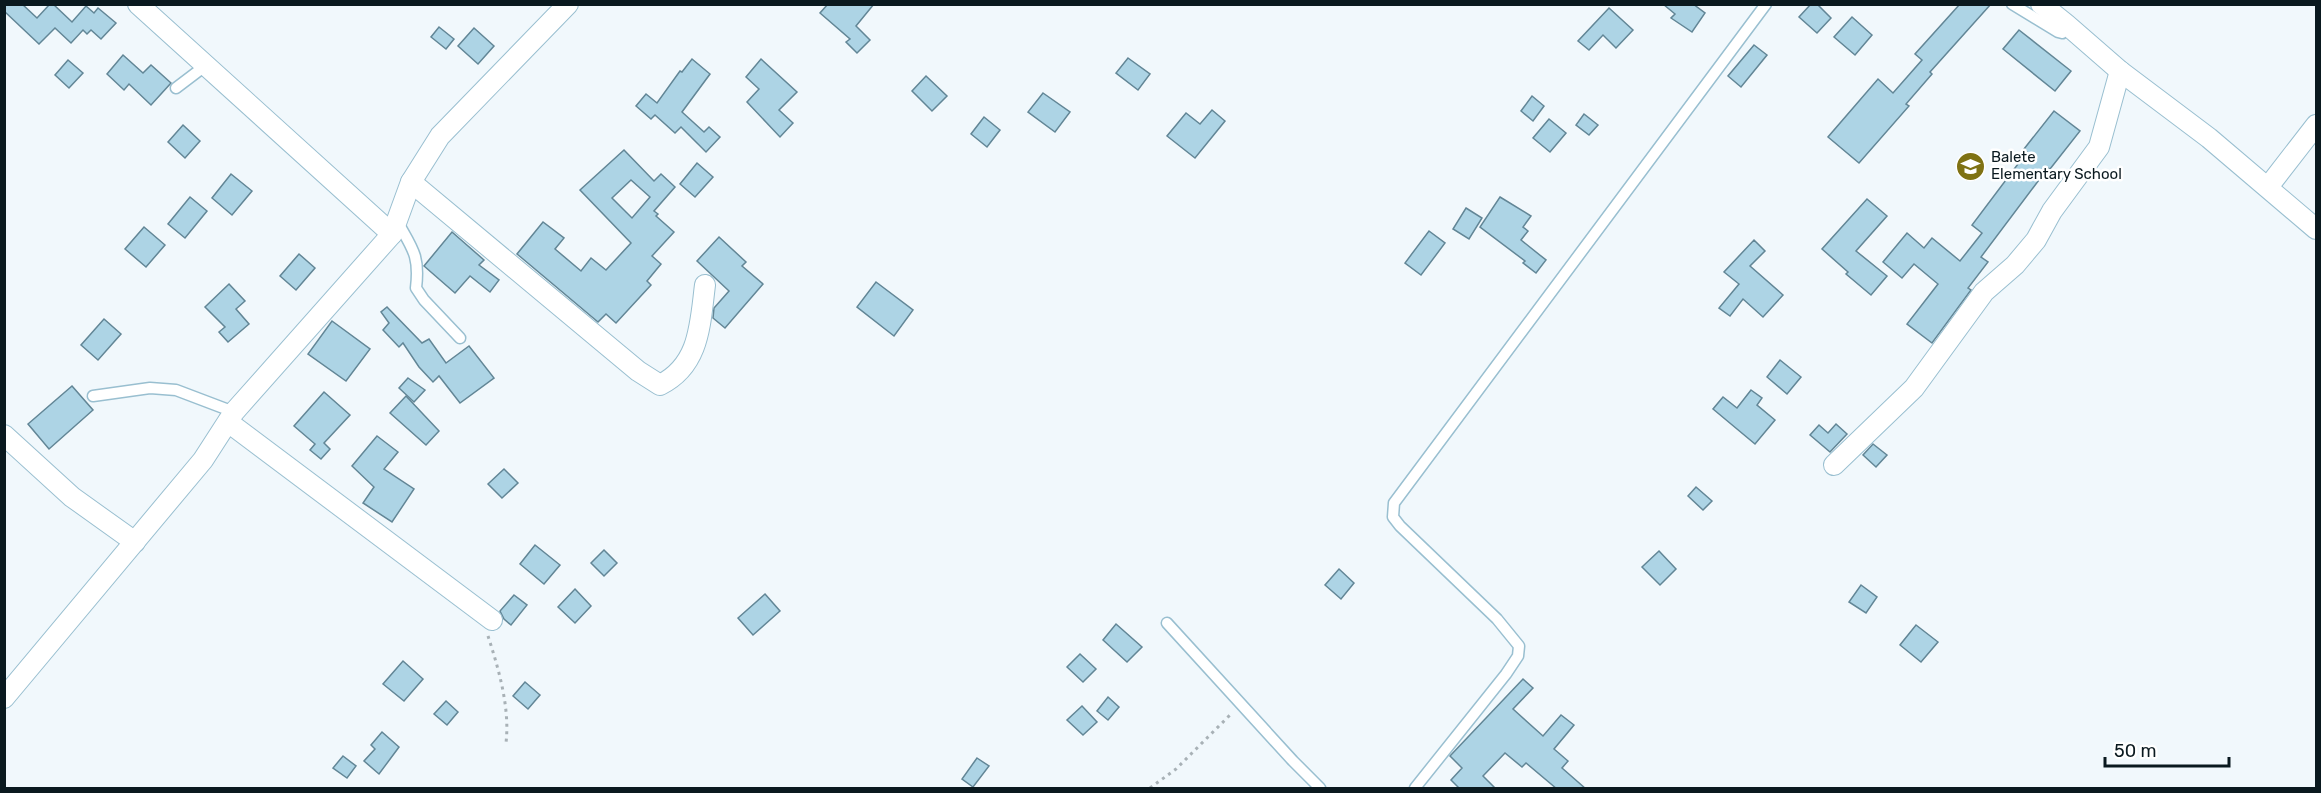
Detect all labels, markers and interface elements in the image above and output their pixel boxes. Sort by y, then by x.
place label: Balete Elementary School [1991,148,2122,183]
school or university icon: Balete Elementary School [1954,150,1986,182]
scale bar [2105,730,2230,768]
text: 50 m [2114,740,2157,762]

